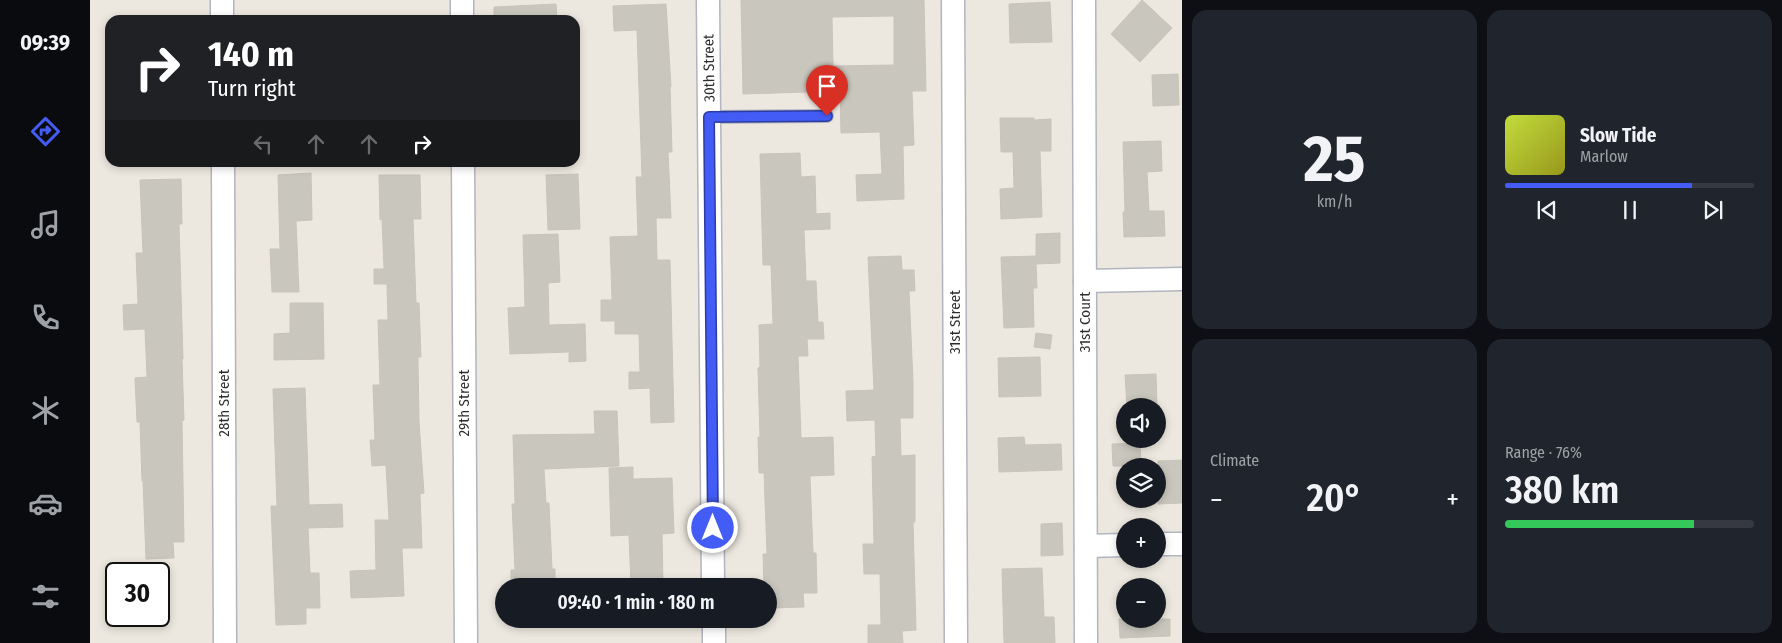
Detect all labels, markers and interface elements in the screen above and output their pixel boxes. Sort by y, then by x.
text: 09:39 [20,29,70,56]
text: 140 m [208,33,294,75]
street label: 30th Street [699,34,719,102]
icon: right [125,35,190,100]
pin [806,65,848,116]
icon: arrive [813,72,841,100]
text: Turn right [208,75,296,102]
icon: directions [28,114,63,149]
text: 25 [1303,120,1366,198]
text: Slow Tide [1580,124,1656,147]
icon: left [249,130,277,158]
icon: ahead [302,130,330,158]
icon: ahead [355,130,383,158]
icon: right [408,130,436,158]
text: Marlow [1580,147,1628,166]
text: km/h [1317,192,1352,211]
icon: previous [1533,196,1561,224]
icon: pause [1616,196,1644,224]
icon: next [1699,196,1727,224]
icon: music [28,207,63,242]
street label: 31st Street [946,290,964,354]
street label: 31st Court [1076,292,1094,352]
icon: phone [28,300,63,335]
street label: 28th Street [215,369,233,437]
street label: 29th Street [455,369,473,437]
icon: climate [28,393,63,428]
map controls [1116,398,1166,628]
button: sound [1116,398,1166,448]
text: Range · 76% [1505,443,1582,462]
text: Climate [1210,451,1259,470]
button: layers [1116,458,1166,508]
text: 380 km [1505,467,1619,513]
text: 20° [1307,475,1362,521]
text: − [1210,483,1223,516]
text: + [1446,483,1459,516]
icon: car [28,486,63,521]
position arrow [686,501,738,553]
button: + [1116,518,1166,568]
speed limit sign: 30 [105,562,170,627]
button: − [1116,578,1166,628]
icon: filters [28,579,63,614]
text: 09:40 · 1 min · 180 m [558,591,714,614]

